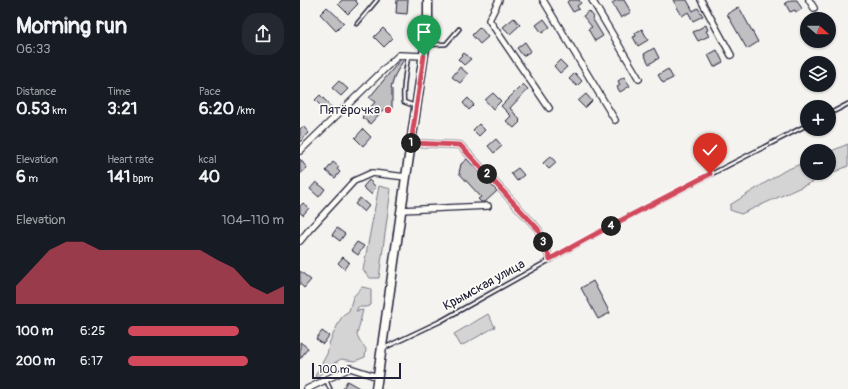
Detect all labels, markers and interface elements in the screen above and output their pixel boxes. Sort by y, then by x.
text: Morning run [16,12,127,40]
north arrow [800,12,836,48]
map controls [800,12,836,180]
button: share [242,13,284,55]
pin [407,15,441,56]
icon: arrive [413,21,435,43]
text: 06:33 [16,41,50,57]
button: layers [800,56,836,92]
text: Distance [16,85,56,98]
text: Time [107,85,130,98]
text: Pace [199,85,220,98]
text: 0.53 [16,98,50,119]
text: 3:21 [107,98,138,119]
text: 6:20 [199,98,234,119]
button: + [800,100,836,136]
place label: Пятёрочка [320,102,380,118]
text: km [50,104,67,117]
text: /km [234,104,255,117]
marker: Пятёрочка [383,105,393,115]
pin: 1 [401,133,421,153]
pin [693,133,727,174]
text: 1 [409,136,413,149]
icon: check [699,139,721,161]
button: − [800,144,836,180]
text: Elevation [16,153,58,166]
text: Heart rate [107,153,154,166]
text: kcal [199,153,217,166]
pin: 2 [477,164,497,184]
text: 6 [16,166,26,187]
text: 141 [107,166,130,187]
text: 40 [199,166,220,187]
text: 2 [484,167,490,180]
text: m [26,172,38,185]
text: bpm [130,172,153,185]
text: Elevation [16,212,66,228]
text: 104–110 m [221,212,284,228]
pin: 4 [601,216,621,236]
text: 4 [608,219,614,232]
pin: 3 [533,232,553,252]
text: 3 [540,235,546,248]
street label: Крымская улица [440,256,528,314]
text: 100 m [16,323,53,339]
text: 6:25 [80,323,105,339]
text: 200 m [16,353,55,369]
text: 6:17 [80,353,103,369]
scale bar [312,361,401,380]
text: 100 m [318,363,349,376]

